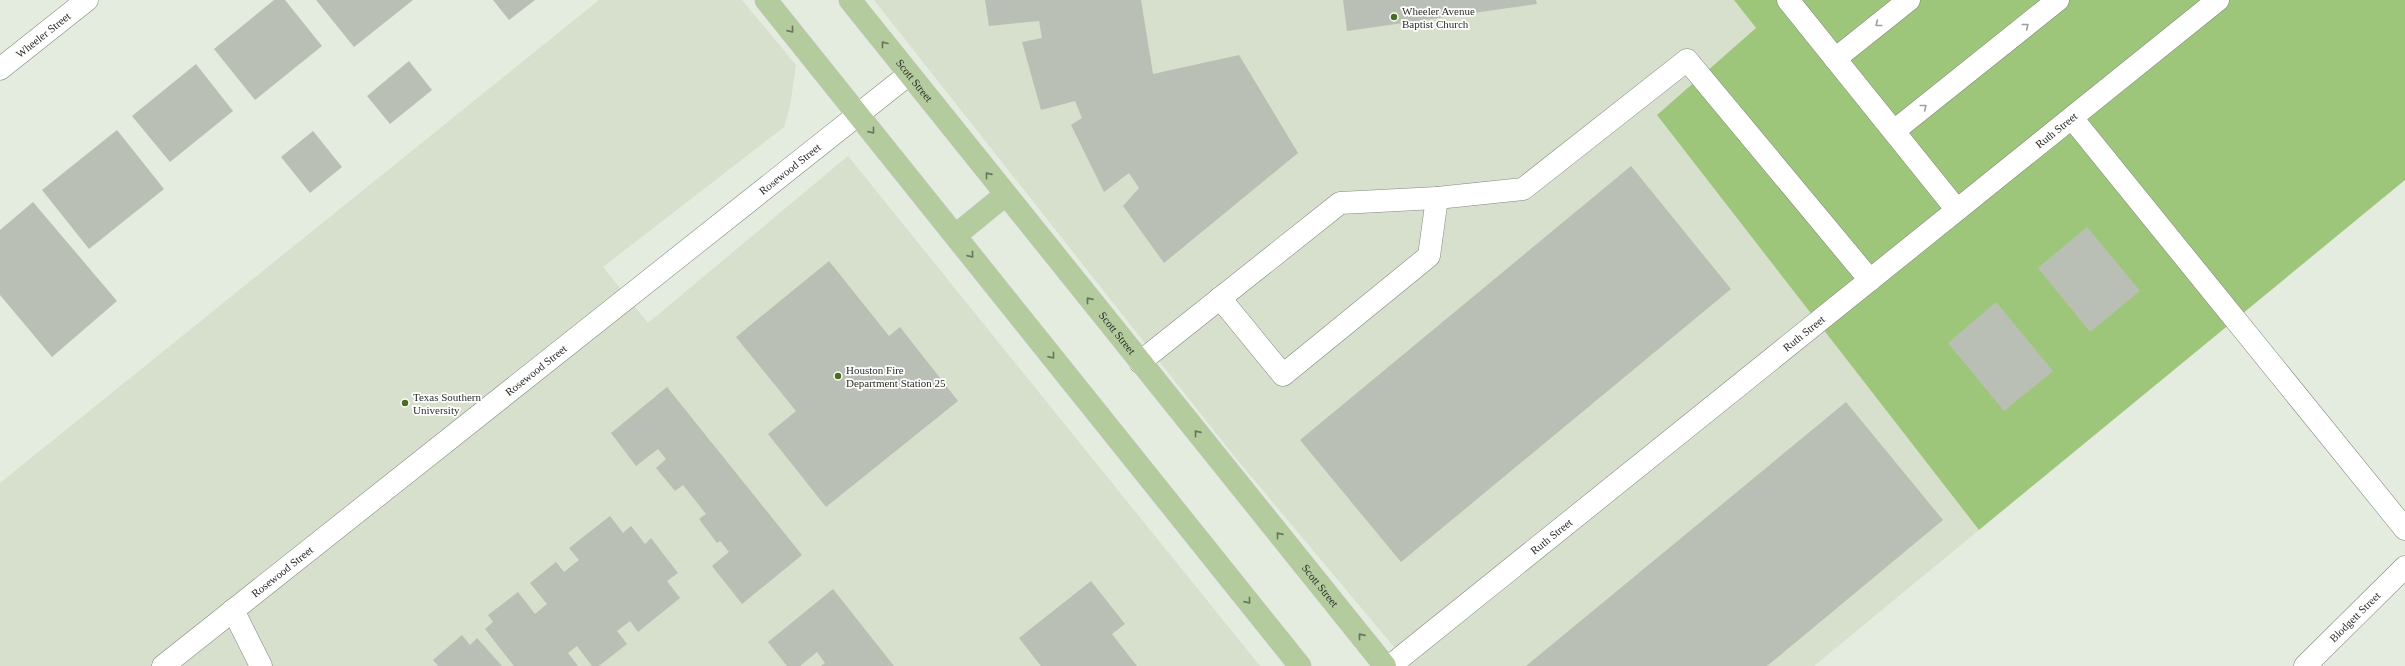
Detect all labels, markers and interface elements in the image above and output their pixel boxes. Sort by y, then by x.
place label: Wheeler Avenue Baptist Church [1402,5,1475,30]
street label: Wheeler Street [14,10,73,60]
marker: Wheeler Avenue Baptist Church [1389,12,1399,22]
one-way arrow [1876,20,1883,27]
one-way arrow [2021,23,2028,30]
one-way arrow [786,26,793,33]
one-way arrow [882,42,889,49]
street label: Scott Street [894,57,935,104]
one-way arrow [1920,104,1927,111]
street label: Ruth Street [2033,110,2079,150]
one-way arrow [868,127,875,134]
street label: Rosewood Street [757,141,823,197]
one-way arrow [986,172,993,179]
one-way arrow [967,250,974,257]
one-way arrow [1087,297,1094,304]
street label: Scott Street [1097,309,1138,357]
street label: Ruth Street [1781,313,1827,353]
street label: Rosewood Street [503,342,569,398]
one-way arrow [1048,352,1055,359]
place label: Houston Fire Department Station 25 [846,364,946,389]
marker: Houston Fire Department Station 25 [833,371,843,381]
place label: Texas Southern University [413,391,481,416]
marker: Texas Southern University [400,398,410,408]
one-way arrow [1195,431,1202,438]
street label: Ruth Street [1528,516,1574,557]
one-way arrow [1277,532,1284,539]
street label: Rosewood Street [249,544,315,600]
street label: Scott Street [1300,562,1341,609]
street label: Blodgett Street [2327,589,2383,644]
one-way arrow [1243,596,1250,603]
one-way arrow [1358,633,1365,640]

